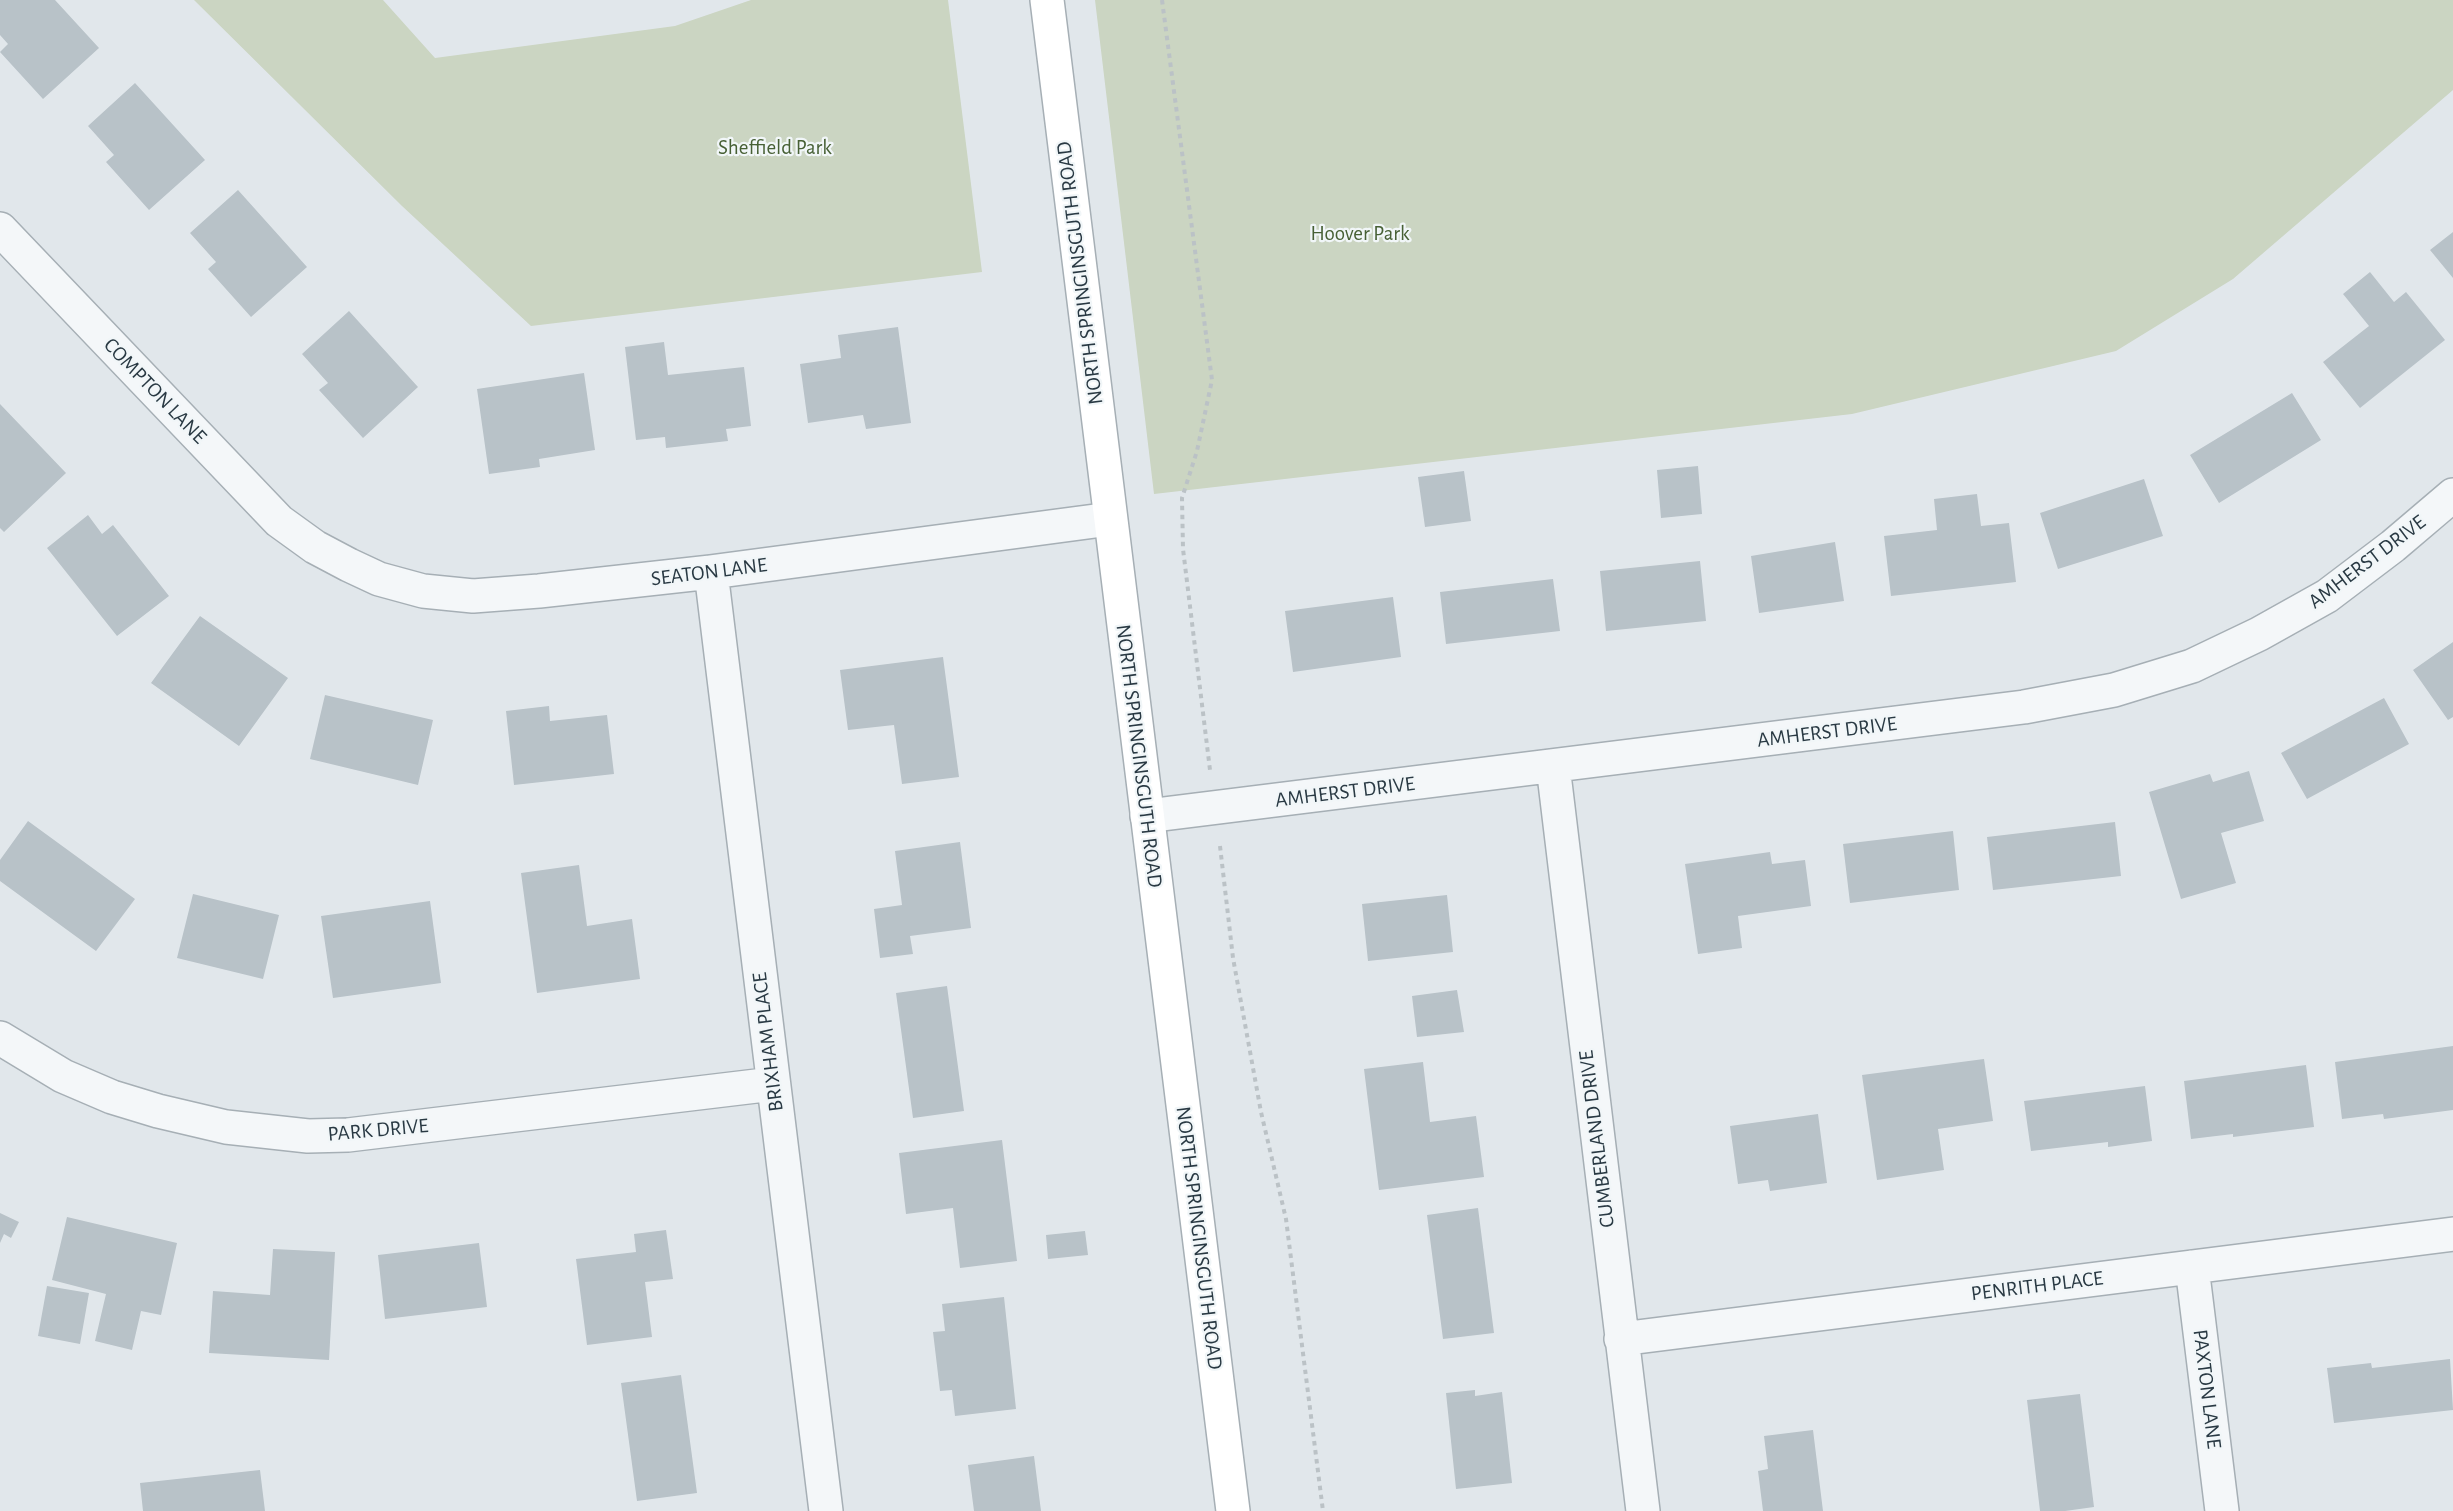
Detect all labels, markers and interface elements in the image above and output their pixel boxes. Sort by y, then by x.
park label: Sheffield Park [718,135,832,161]
street label: NORTH SPRINGINSGUTH ROAD [1051,140,1109,406]
park label: Hoover Park [1310,221,1410,247]
street label: COMPTON LANE [98,333,212,449]
street label: AMHERST DRIVE [2303,510,2431,614]
street label: SEATON LANE [649,552,769,592]
street label: NORTH SPRINGINSGUTH ROAD [1110,623,1168,889]
street label: AMHERST DRIVE [1756,711,1898,753]
street label: AMHERST DRIVE [1274,771,1416,813]
street label: BRIXHAM PLACE [747,971,789,1113]
street label: CUMBERLAND DRIVE [1574,1049,1620,1229]
street label: NORTH SPRINGINSGUTH ROAD [1170,1105,1228,1371]
street label: PARK DRIVE [327,1113,429,1147]
street label: PENRITH PLACE [1969,1265,2105,1307]
street label: PAXTON LANE [2187,1328,2227,1450]

